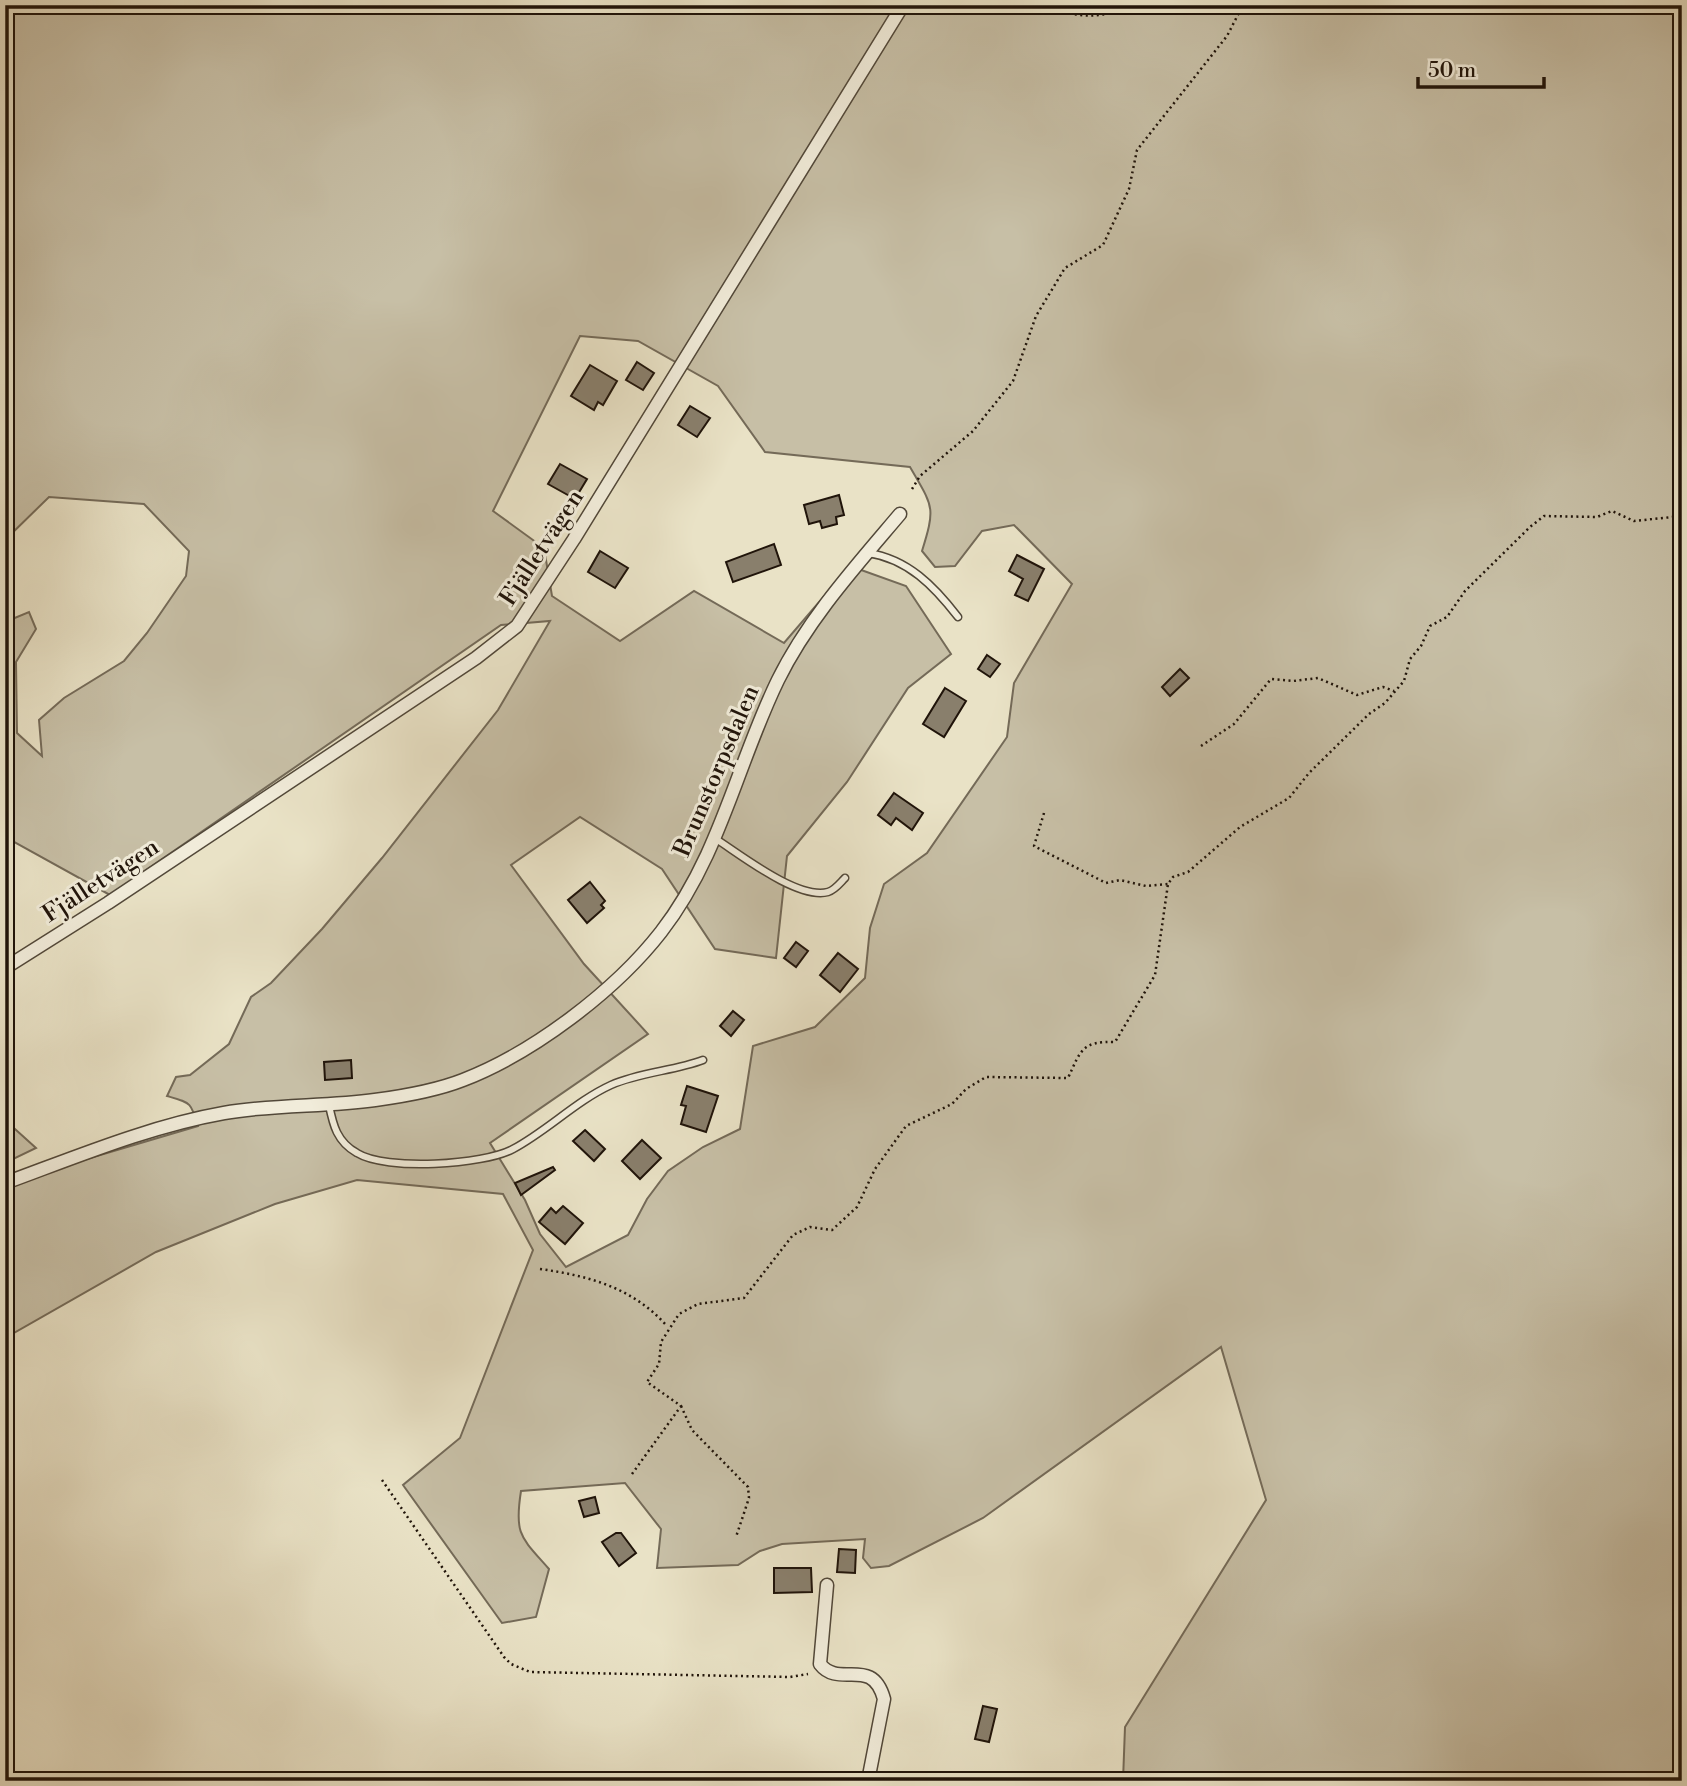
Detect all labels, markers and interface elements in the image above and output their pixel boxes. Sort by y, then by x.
scale bar [1418,46,1544,90]
text: 50 m [1428,58,1476,84]
street label: Fjälletvägen [493,484,591,612]
street label: Brunstorpsdalen [667,681,767,862]
street label: Fjälletvägen [37,832,165,930]

